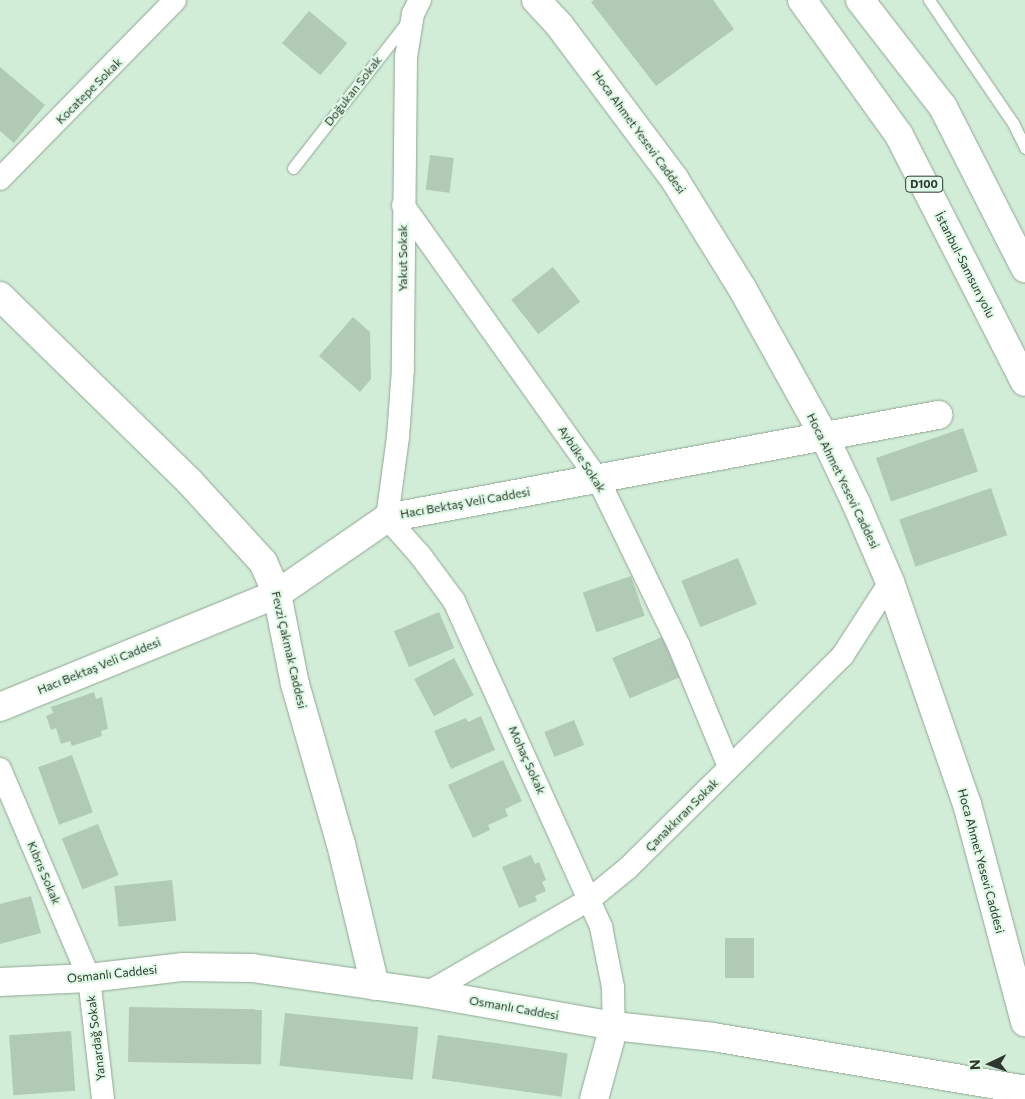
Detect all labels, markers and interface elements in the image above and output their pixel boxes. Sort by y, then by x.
street label: Doğukan Sokak [321,53,385,129]
street label: Kocatepe Sokak [53,55,125,127]
street label: Hoca Ahmet Yesevi Caddesi [589,67,689,197]
road number: D100 [904,175,944,192]
street label: İstanbul-Samsun yolu [932,210,998,320]
street label: Yakut Sokak [396,225,410,291]
street label: Hoca Ahmet Yesevi Caddesi [804,411,882,551]
street label: Aybüke Sokak [555,423,609,495]
street label: Hacı Bektaş Veli Caddesi [399,484,531,522]
street label: Fevzi Çakmak Caddesi [268,590,310,710]
street label: Hacı Bektaş Veli Caddesi [35,635,163,697]
street label: Mohaç Sokak [505,723,549,797]
street label: Çanakkıran Sokak [642,775,722,855]
street label: Hoca Ahmet Yesevi Caddesi [955,787,1007,935]
street label: Kıbrıs Sokak [24,839,64,907]
street label: Osmanlı Caddesi [66,962,158,986]
street label: Osmanlı Caddesi [468,993,560,1023]
street label: Yanardağ Sokak [84,994,108,1082]
north arrow [965,1039,1015,1089]
text: N [966,1059,983,1070]

